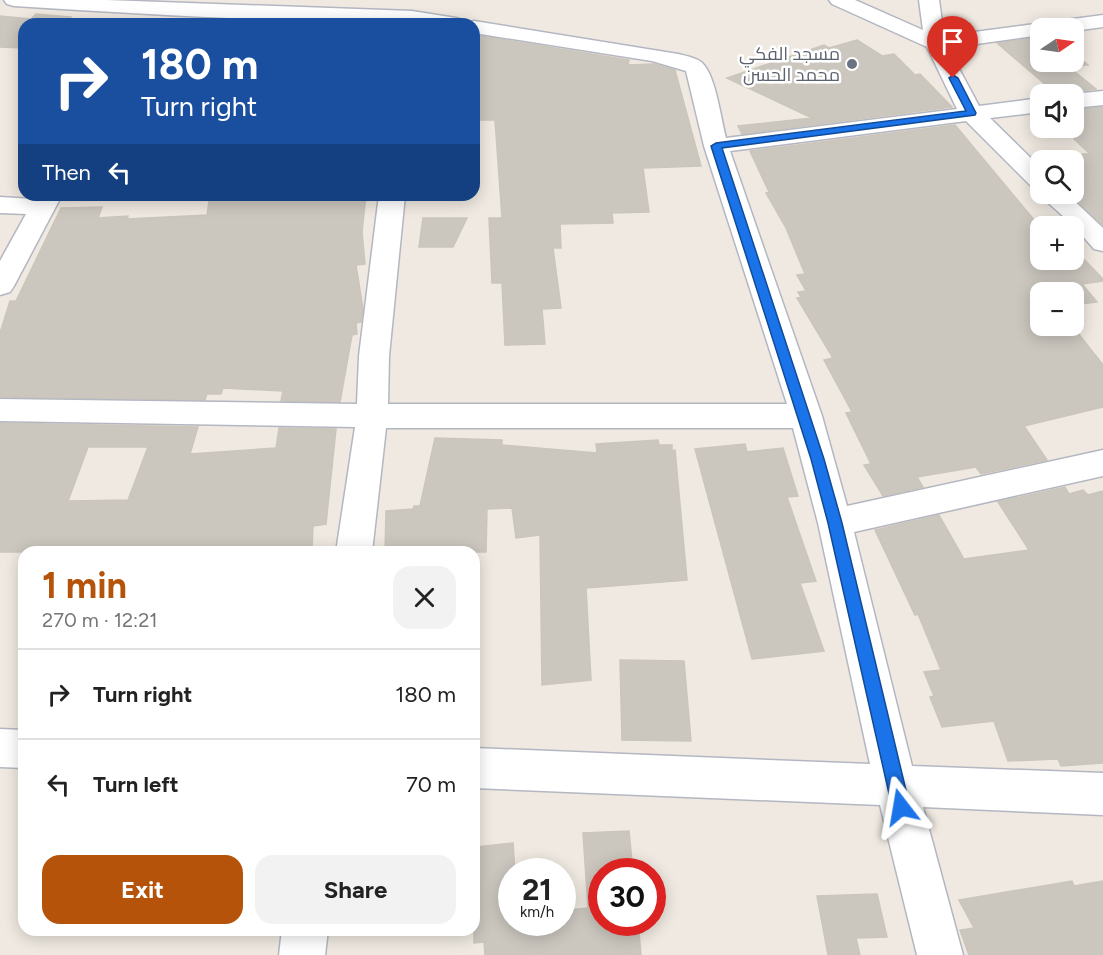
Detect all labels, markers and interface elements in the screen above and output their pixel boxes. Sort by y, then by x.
pin [927,16,978,78]
north arrow [1030,18,1084,72]
map controls [1030,18,1084,336]
icon: arrive [936,25,969,58]
text: 180 m [141,39,258,90]
icon: right [42,42,120,120]
place label: مسجد الفكي محمد الحسن [739,43,840,86]
marker: مسجد الفكي محمد الحسن [845,57,859,71]
button: sound [1030,84,1084,138]
text: Turn right [141,90,257,123]
button: search [1030,150,1084,204]
icon: left [103,156,136,189]
text: Then [42,159,91,186]
button: + [1030,216,1084,270]
button: − [1030,282,1084,336]
text: 1 min [42,564,127,607]
button: close [393,566,456,629]
text: 270 m · 12:21 [42,608,158,632]
icon: right [42,678,75,711]
text: Turn right [93,681,192,708]
text: 180 m [395,681,456,708]
icon: left [42,768,75,801]
text: Turn left [93,771,179,798]
text: 70 m [406,771,456,798]
position arrow [869,775,933,839]
button: Exit [42,855,243,924]
button: Share [255,855,456,924]
speed limit sign: 30 [588,858,666,936]
text: 21 [522,871,552,908]
text: km/h [520,903,554,921]

